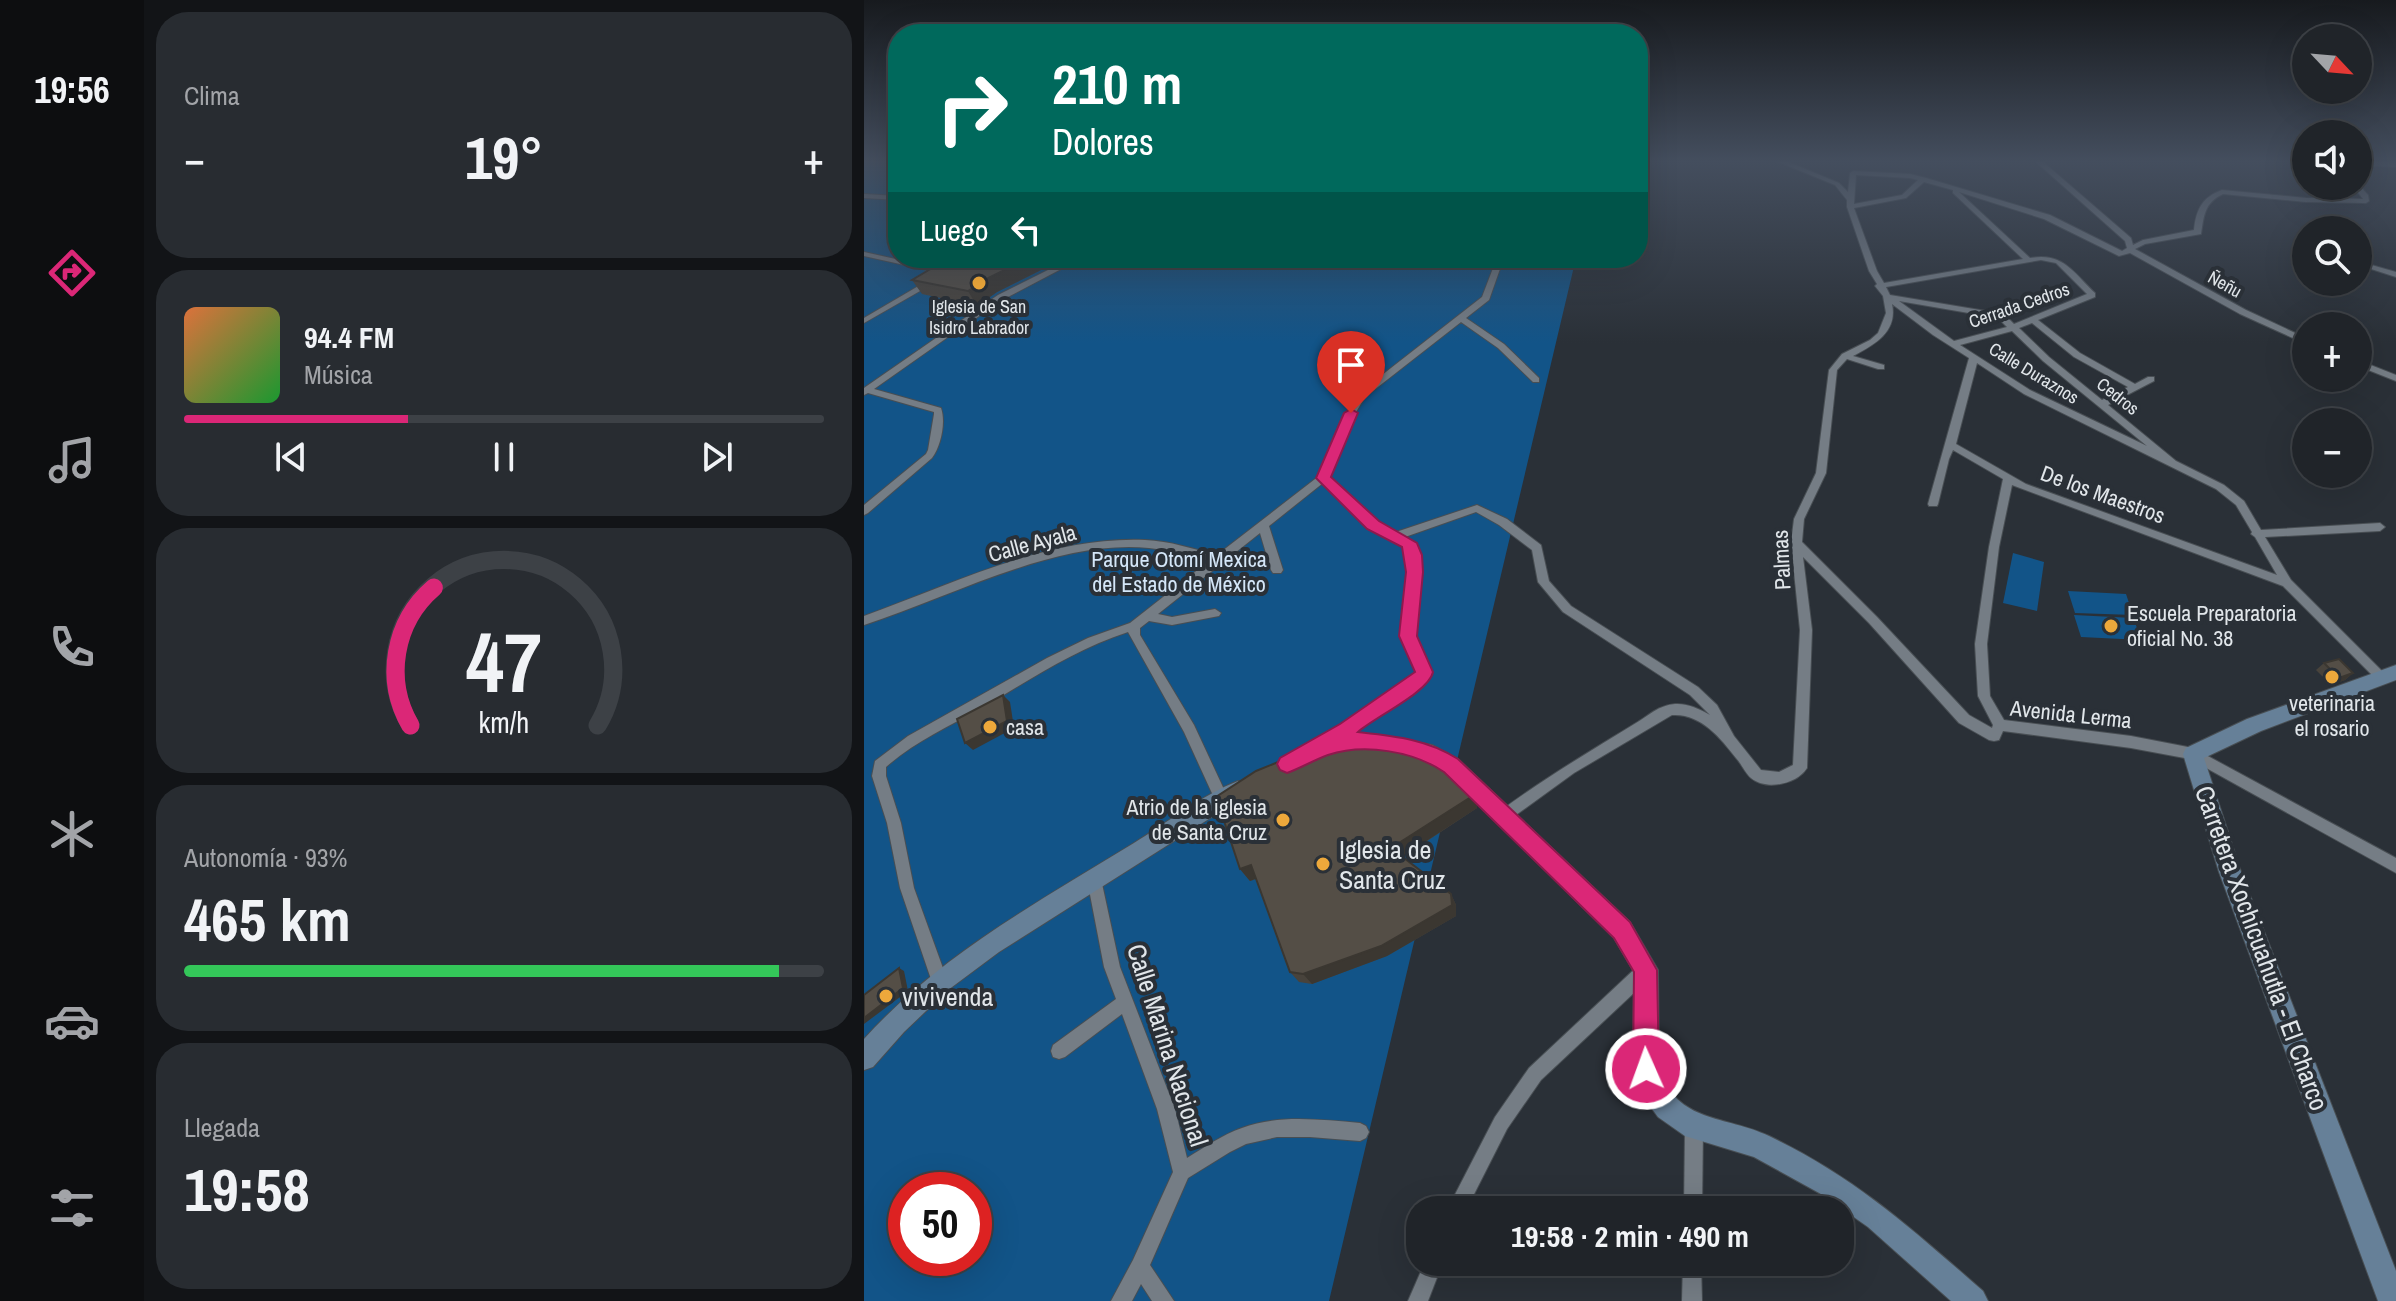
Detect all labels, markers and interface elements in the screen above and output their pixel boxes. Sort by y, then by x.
north arrow [2292,24,2372,104]
map controls [2292,24,2372,488]
text: 210 m [1052,46,1182,121]
icon: right [920,56,1024,160]
text: 19:56 [34,66,110,114]
text: Clima [184,78,240,113]
text: 19° [465,117,543,198]
text: Dolores [1052,118,1154,166]
button: sound [2292,120,2372,200]
text: − [184,128,205,188]
text: + [803,128,824,188]
icon: left [1004,208,1048,252]
text: Luego [920,210,988,250]
button: search [2292,216,2372,296]
icon: directions [44,245,100,301]
street label: Ñeñu [2204,265,2246,303]
marker: Iglesia de San Isidro Labrador [970,274,988,292]
street label: Cerrada Cedros [1965,276,2073,334]
place label: Iglesia de San Isidro Labrador [929,294,1029,340]
button: + [2292,312,2372,392]
text: 94.4 FM [304,317,394,357]
pin [1317,331,1385,413]
street label: Calle Duraznos [1984,336,2084,410]
icon: arrive [1329,343,1373,387]
text: Música [304,357,373,392]
street label: Cedros [2092,372,2144,420]
button: − [2292,408,2372,488]
icon: music [44,432,100,488]
icon: previous [269,435,313,479]
icon: pause [482,435,526,479]
icon: next [695,435,739,479]
street label: De los Maestros [2037,458,2169,530]
street label: Calle Ayala [985,517,1079,569]
street label: Palmas [1764,529,1798,591]
park label: Parque Otomí Mexica del Estado de México [1091,544,1267,599]
place label: Escuela Preparatoria oficial No. 38 [2127,598,2296,653]
text: 47 [466,606,542,718]
marker: Escuela Preparatoria oficial No. 38 [2102,617,2120,635]
icon: phone [44,619,100,675]
marker: veterinaria el rosario [2323,668,2341,686]
place label: veterinaria el rosario [2289,688,2375,743]
street label: Avenida Lerma [2008,693,2133,735]
text: km/h [479,704,529,743]
place label: casa [1006,712,1044,742]
marker: casa [981,718,999,736]
street label: Carretera Xochicuahutla - El Charco [2187,781,2337,1115]
place label: Atrio de la iglesia de Santa Cruz [1126,792,1267,847]
icon: climate [44,806,100,862]
marker: Atrio de la iglesia de Santa Cruz [1274,811,1292,829]
place label: Iglesia de Santa Cruz [1339,832,1446,897]
text: Autonomía · 93% [184,840,348,875]
marker: Iglesia de Santa Cruz [1314,855,1332,873]
text: 465 km [184,879,351,960]
street label: Calle Marina Nacional [1119,939,1217,1151]
place label: vivivenda [902,979,993,1014]
marker: vivivenda [877,987,895,1005]
icon: car [44,993,100,1049]
position arrow [1604,1027,1688,1111]
text: Llegada [184,1110,260,1145]
text: 19:58 [184,1149,310,1230]
speed limit sign: 50 [888,1172,992,1276]
icon: filters [44,1180,100,1236]
text: 19:58 · 2 min · 490 m [1511,1216,1749,1256]

